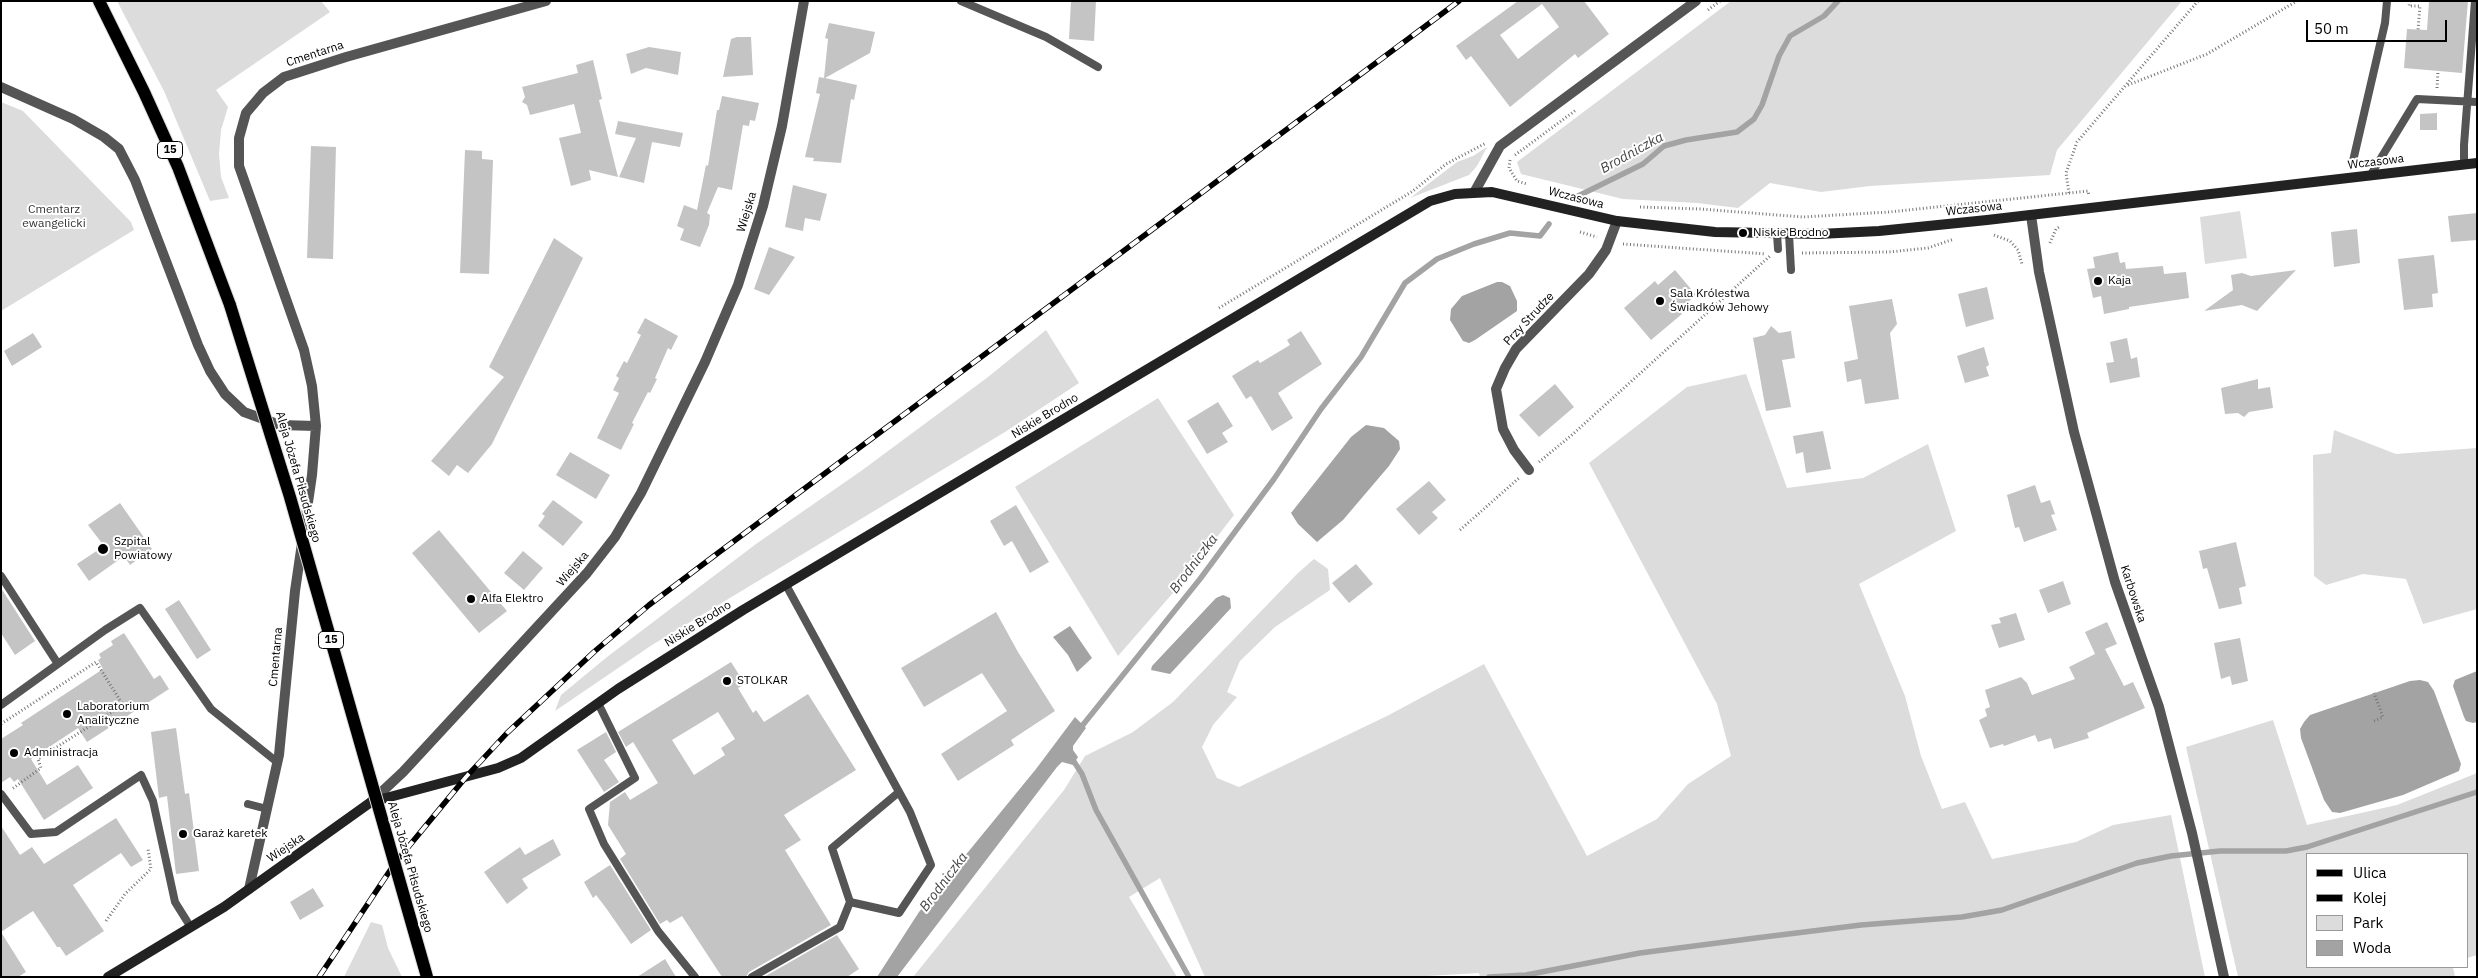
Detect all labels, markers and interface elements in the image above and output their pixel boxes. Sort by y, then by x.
scale bar [2308,10,2449,42]
text: 50 m [2314,19,2349,38]
street label: Cmentarna [284,38,346,70]
water label: Brodniczka [1598,129,1666,177]
road number: 15 [158,142,182,158]
street label: Wczasowa [2347,151,2405,173]
street label: Wczasowa [1547,184,1605,212]
street label: Wiejska [734,190,760,234]
street label: Wczasowa [1945,199,2003,219]
park label: Cmentarz ewangelicki [22,203,86,231]
place label: Niskie Brodno [1753,226,1828,240]
marker: Niskie Brodno [1737,227,1749,239]
place label: Kaja [2108,274,2131,288]
marker: Kaja [2092,275,2104,287]
place label: Sala Królestwa Świadków Jehowy [1670,287,1769,315]
street label: Przy Strudze [1501,289,1557,349]
marker: Sala Królestwa Świadków Jehowy [1654,295,1666,307]
street label: Niskie Brodno [1009,390,1081,442]
street label: Aleja Józefa Piłsudskiego [272,410,324,544]
water label: Brodniczka [1166,531,1222,597]
place label: Szpital Powiatowy [114,535,172,563]
marker: Szpital Powiatowy [96,542,110,556]
street label: Wiejska [554,549,592,589]
street label: Karbowska [2117,563,2149,625]
place label: Alfa Elektro [481,592,543,606]
marker: Alfa Elektro [465,593,477,605]
street label: Niskie Brodno [662,598,734,650]
street label: Cmentarna [266,627,286,687]
road number: 15 [318,632,344,648]
place label: STOLKAR [737,674,788,688]
marker: STOLKAR [721,675,733,687]
place label: Laboratorium Analityczne [77,700,149,728]
marker: Laboratorium Analityczne [61,708,73,720]
place label: Administracja [24,746,98,760]
marker: Administracja [8,747,20,759]
street label: Aleja Józefa Piłsudskiego [384,800,436,934]
place label: Garaż karetek [193,827,268,841]
marker: Garaż karetek [177,828,189,840]
street label: Wiejska [265,830,307,866]
water label: Brodniczka [916,849,972,915]
legend [2306,853,2468,968]
text: Ulica [2353,863,2387,882]
text: Kolej [2353,888,2387,907]
text: Park [2353,913,2383,932]
text: Woda [2353,938,2391,957]

